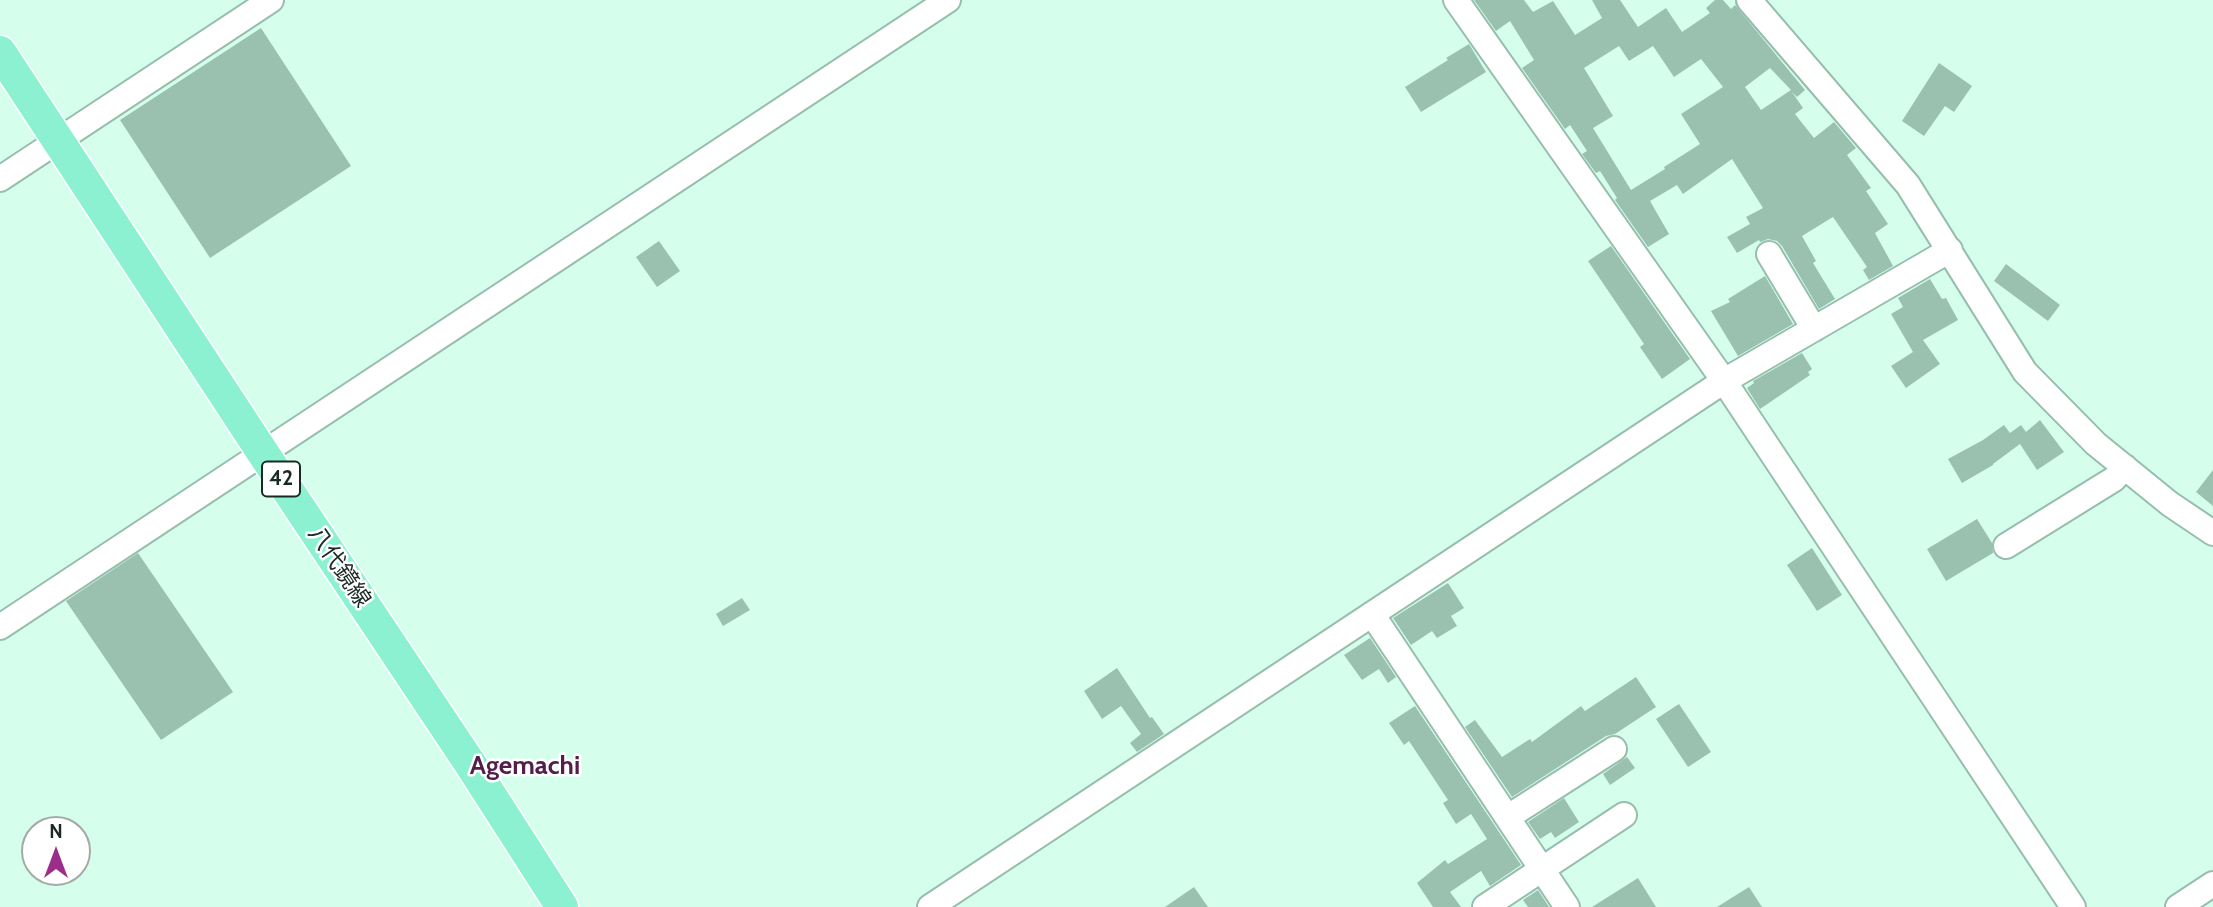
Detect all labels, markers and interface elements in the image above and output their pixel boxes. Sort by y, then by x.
road number: 42 [262,462,300,496]
street label: 八代鏡線 [302,521,376,613]
district label: Agemachi [470,750,580,782]
north arrow [21,816,91,886]
text: N [49,820,63,843]

